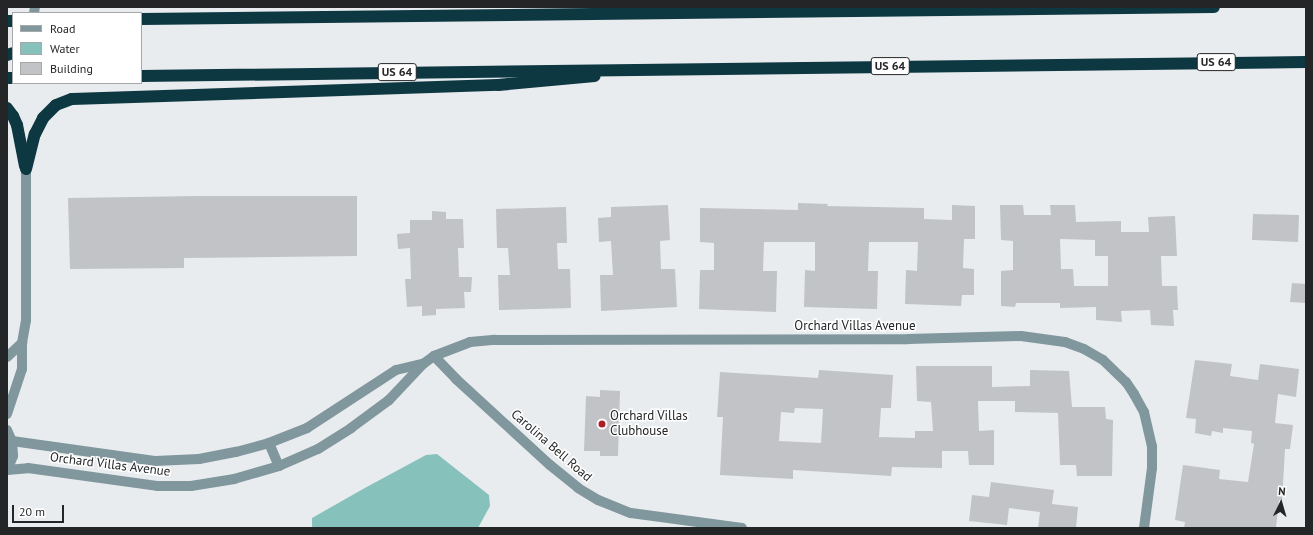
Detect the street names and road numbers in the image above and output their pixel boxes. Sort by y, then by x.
road number: US 64 [1196,52,1236,72]
road number: US 64 [870,56,910,76]
road number: US 64 [377,62,417,82]
street label: Orchard Villas Avenue [794,318,916,334]
street label: Carolina Bell Road [507,407,595,485]
street label: Orchard Villas Avenue [48,450,172,480]

